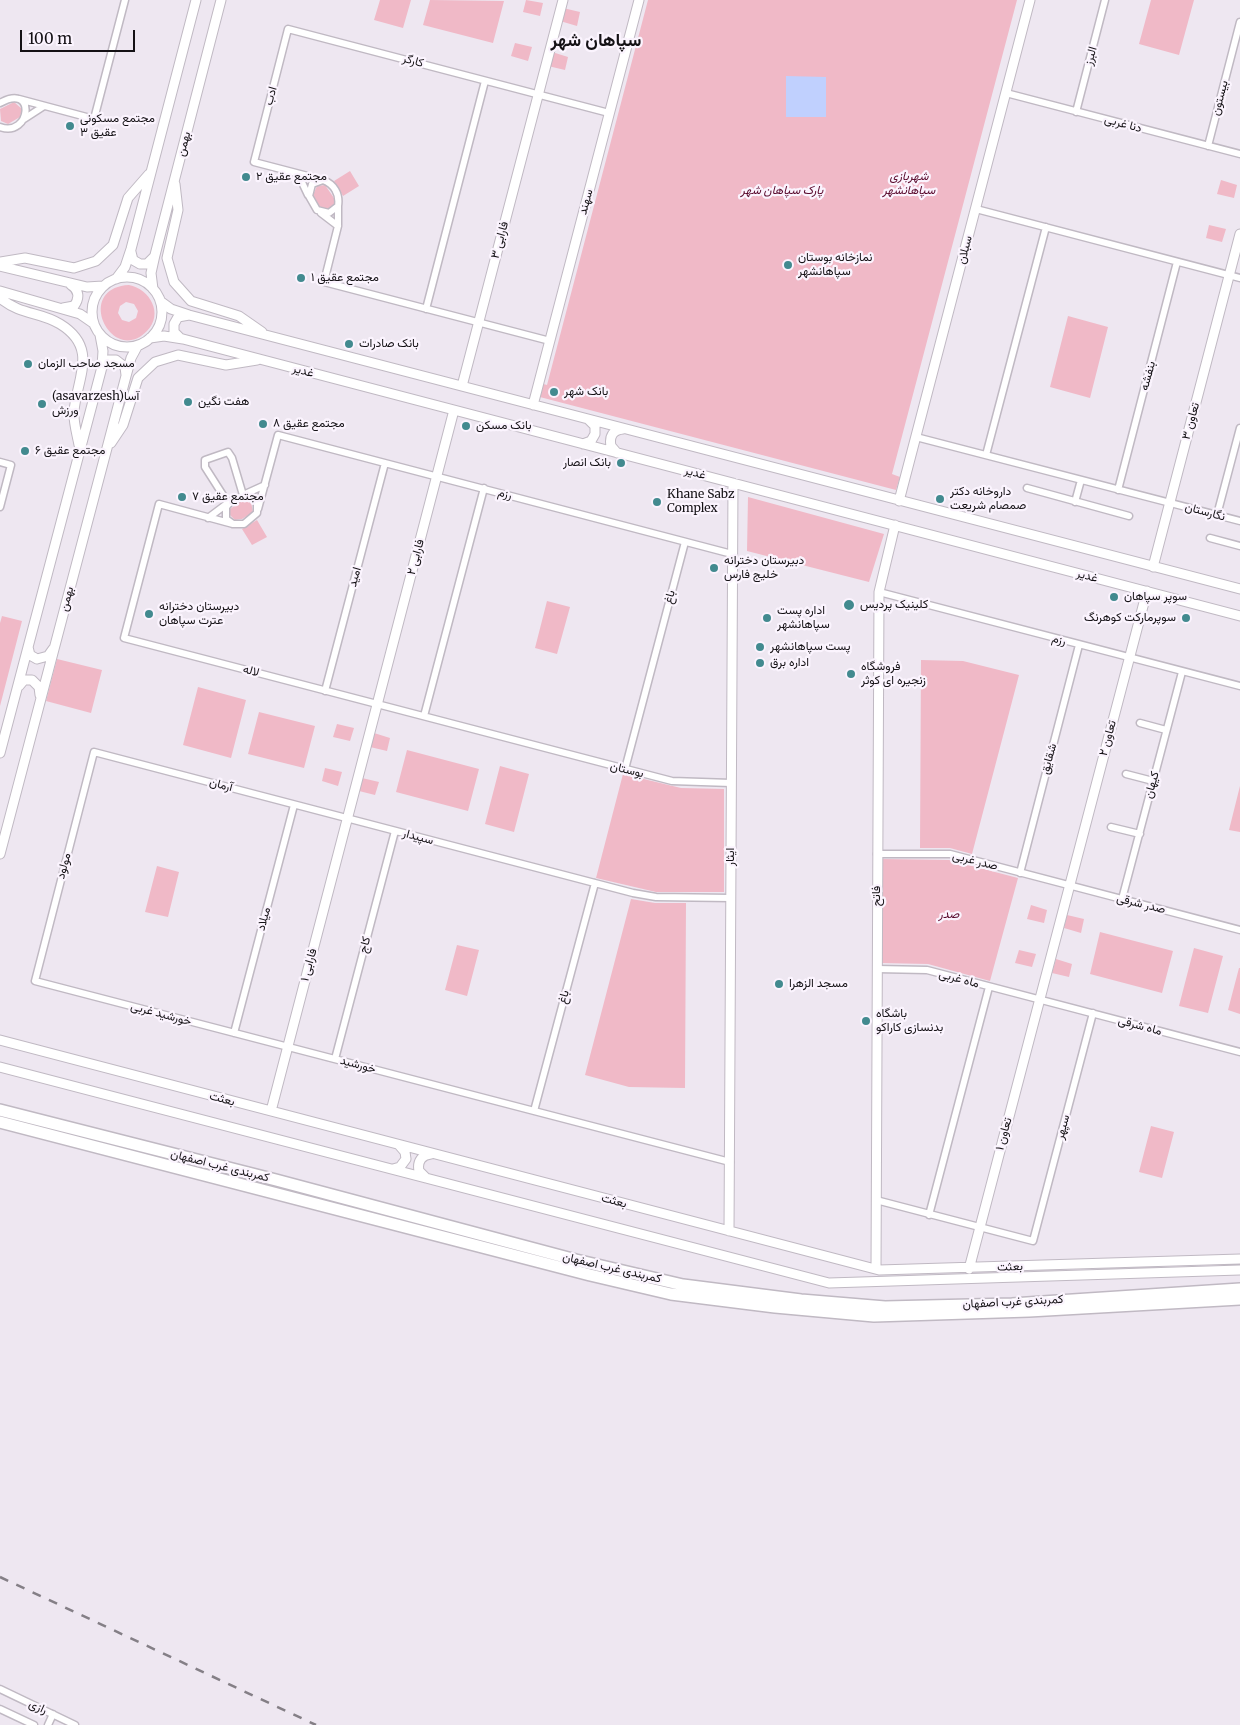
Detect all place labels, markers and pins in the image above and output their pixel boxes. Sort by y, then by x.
place label: مجتمع مسکونی عقیق ۳ [80,112,155,140]
marker: مجتمع مسکونی عقیق ۳ [64,120,76,132]
place label: مجتمع عقیق ۲ [256,170,327,184]
marker: مجتمع عقیق ۲ [240,171,252,183]
place label: نمازخانه بوستان سپاهانشهر [798,251,872,279]
marker: نمازخانه بوستان سپاهانشهر [782,259,794,271]
place label: مجتمع عقیق ۱ [311,271,379,285]
marker: مجتمع عقیق ۱ [295,272,307,284]
place label: بانک صادرات [359,337,419,351]
marker: بانک صادرات [343,338,355,350]
place label: مسجد صاحب الزمان [38,357,135,371]
marker: مسجد صاحب الزمان [22,358,34,370]
place label: بانک شهر [564,385,608,399]
marker: بانک شهر [548,386,560,398]
place label: (asavarzesh)آسا ورزش [52,390,139,418]
place label: هفت نگین [198,395,249,409]
marker: هفت نگین [182,396,194,408]
marker: (asavarzesh)آسا ورزش [36,398,48,410]
place label: مجتمع عقیق ۸ [273,417,345,431]
marker: مجتمع عقیق ۸ [257,418,269,430]
place label: بانک مسکن [476,419,532,433]
marker: بانک مسکن [460,420,472,432]
place label: مجتمع عقیق ۶ [35,444,105,458]
marker: مجتمع عقیق ۶ [19,445,31,457]
place label: بانک انصار [563,456,611,470]
marker: بانک انصار [615,457,627,469]
place label: داروخانه دکتر صمصام شریعت [950,485,1026,513]
place label: Khane Sabz Complex [667,488,734,516]
place label: مجتمع عقیق ۷ [192,490,264,504]
marker: مجتمع عقیق ۷ [176,491,188,503]
marker: داروخانه دکتر صمصام شریعت [934,493,946,505]
marker: Khane Sabz Complex [651,496,663,508]
place label: دبیرستان دخترانه خلیج فارس [724,554,804,582]
marker: دبیرستان دخترانه خلیج فارس [708,562,720,574]
place label: سوپر سپاهان [1124,590,1187,604]
marker: سوپر سپاهان [1108,591,1120,603]
marker: کلینیک پردیس [842,598,856,612]
place label: کلینیک پردیس [860,598,928,612]
place label: دبیرستان دخترانه عترت سپاهان [159,600,239,628]
place label: اداره پست سپاهانشهر [777,604,830,632]
marker: دبیرستان دخترانه عترت سپاهان [143,608,155,620]
place label: سوپرمارکت کوهرنگ [1084,611,1176,625]
marker: اداره پست سپاهانشهر [761,612,773,624]
marker: سوپرمارکت کوهرنگ [1180,612,1192,624]
place label: پست سپاهانشهر [770,640,850,654]
marker: پست سپاهانشهر [754,641,766,653]
place label: اداره برق [770,656,809,670]
marker: اداره برق [754,657,766,669]
place label: فروشگاه زنجیره ای کوثر [861,660,926,688]
marker: فروشگاه زنجیره ای کوثر [845,668,857,680]
place label: مسجد الزهرا [789,977,848,991]
marker: مسجد الزهرا [773,978,785,990]
place label: باشگاه بدنسازی کاراکو [876,1007,943,1035]
marker: باشگاه بدنسازی کاراکو [860,1015,872,1027]

